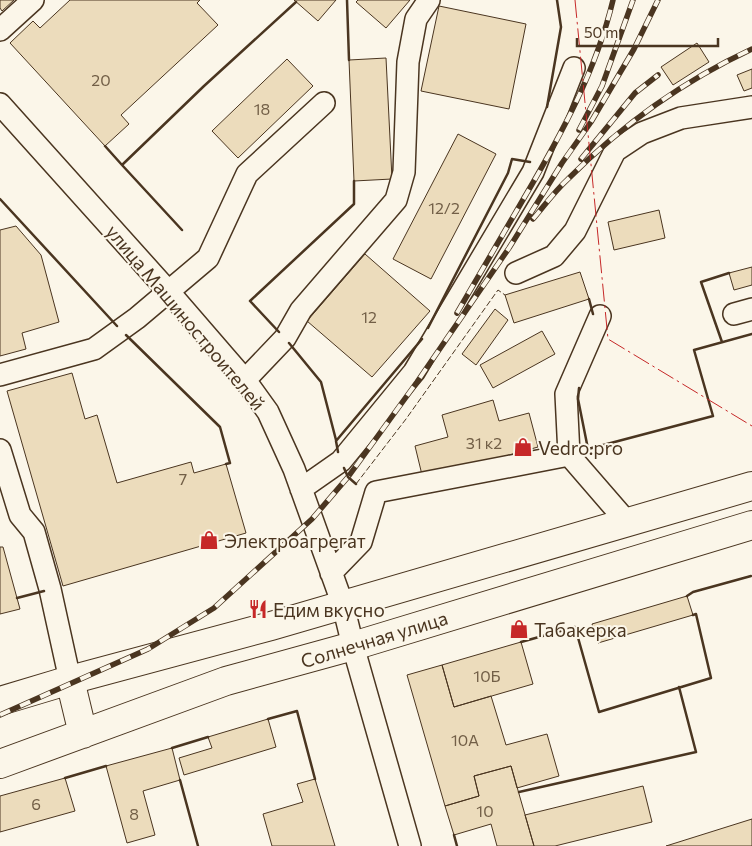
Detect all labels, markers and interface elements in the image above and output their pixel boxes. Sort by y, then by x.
scale bar [577,15,718,47]
text: 50 m [584,23,618,41]
house number: 20 [91,70,111,89]
house number: 18 [254,99,270,118]
house number: 12/2 [428,198,460,217]
street label: улица Машиностроителей [102,220,270,414]
house number: 12 [361,307,377,326]
house number: 31 к2 [466,433,502,452]
shop icon: Vedro.pro [512,436,534,458]
place label: Vedro.pro [538,436,623,459]
house number: 7 [179,469,187,488]
shop icon: Электроагрегат [198,529,220,551]
place label: Электроагрегат [224,529,366,552]
restaurant icon: Едим вкусно [247,598,269,620]
place label: Едим вкусно [273,598,385,621]
street label: Солнечная улица [298,606,450,672]
shop icon: Табакерка [508,618,530,640]
place label: Табакерка [534,618,627,641]
house number: 10Б [473,666,501,685]
house number: 10А [451,730,479,749]
house number: 6 [31,794,41,813]
house number: 10 [476,801,494,820]
house number: 8 [129,804,139,823]

